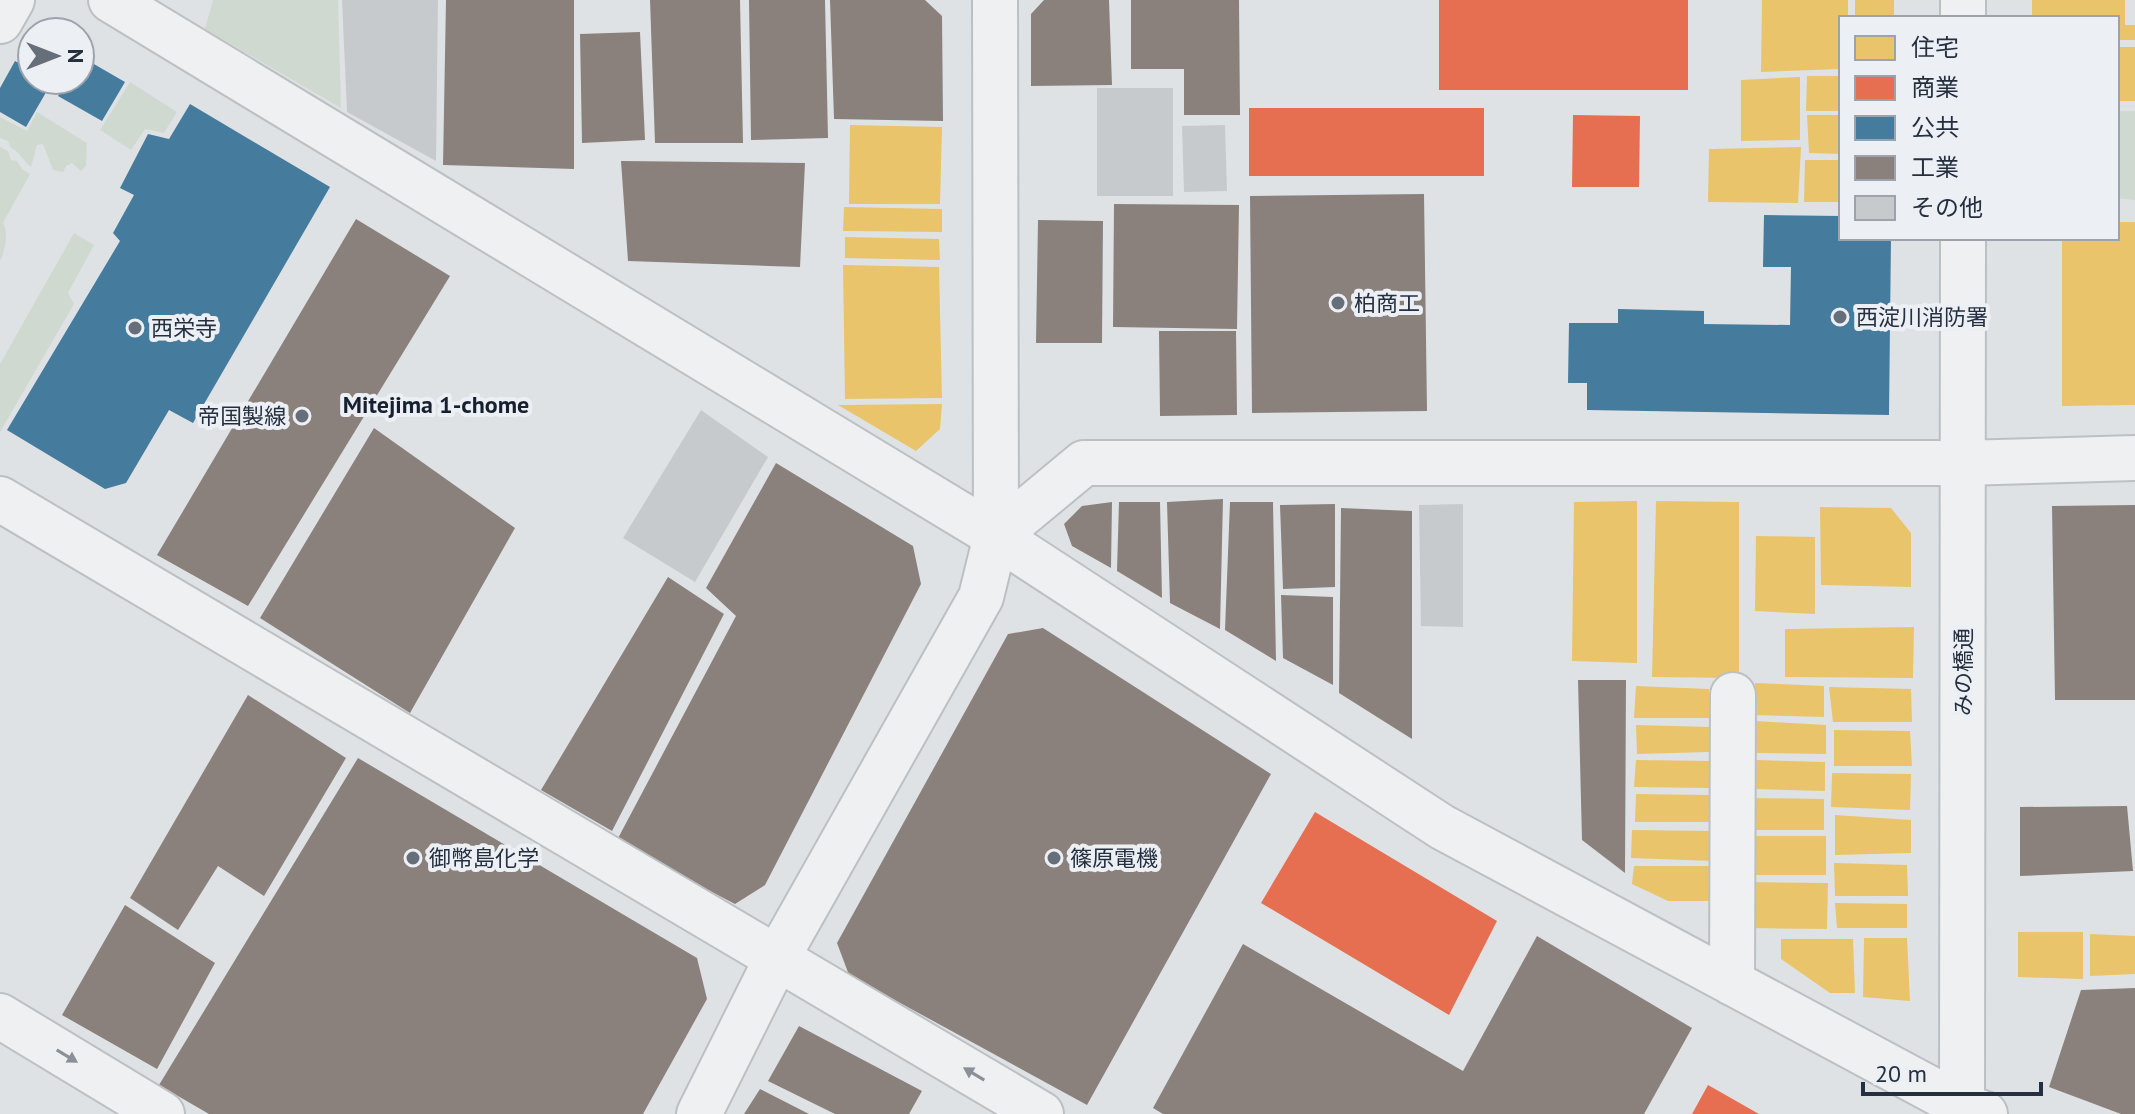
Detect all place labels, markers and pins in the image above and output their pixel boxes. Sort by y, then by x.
place label: 柏商工 [1354,289,1420,317]
marker: 柏商工 [1329,294,1347,312]
place label: 西淀川消防署 [1856,303,1988,331]
marker: 西淀川消防署 [1831,308,1849,326]
place label: 西栄寺 [151,314,217,342]
marker: 西栄寺 [126,319,144,337]
place label: 帝国製線 [198,402,286,430]
marker: 帝国製線 [293,407,311,425]
place label: 御幣島化学 [429,844,539,872]
place label: 篠原電機 [1070,844,1158,872]
marker: 御幣島化学 [404,849,422,867]
marker: 篠原電機 [1045,849,1063,867]

